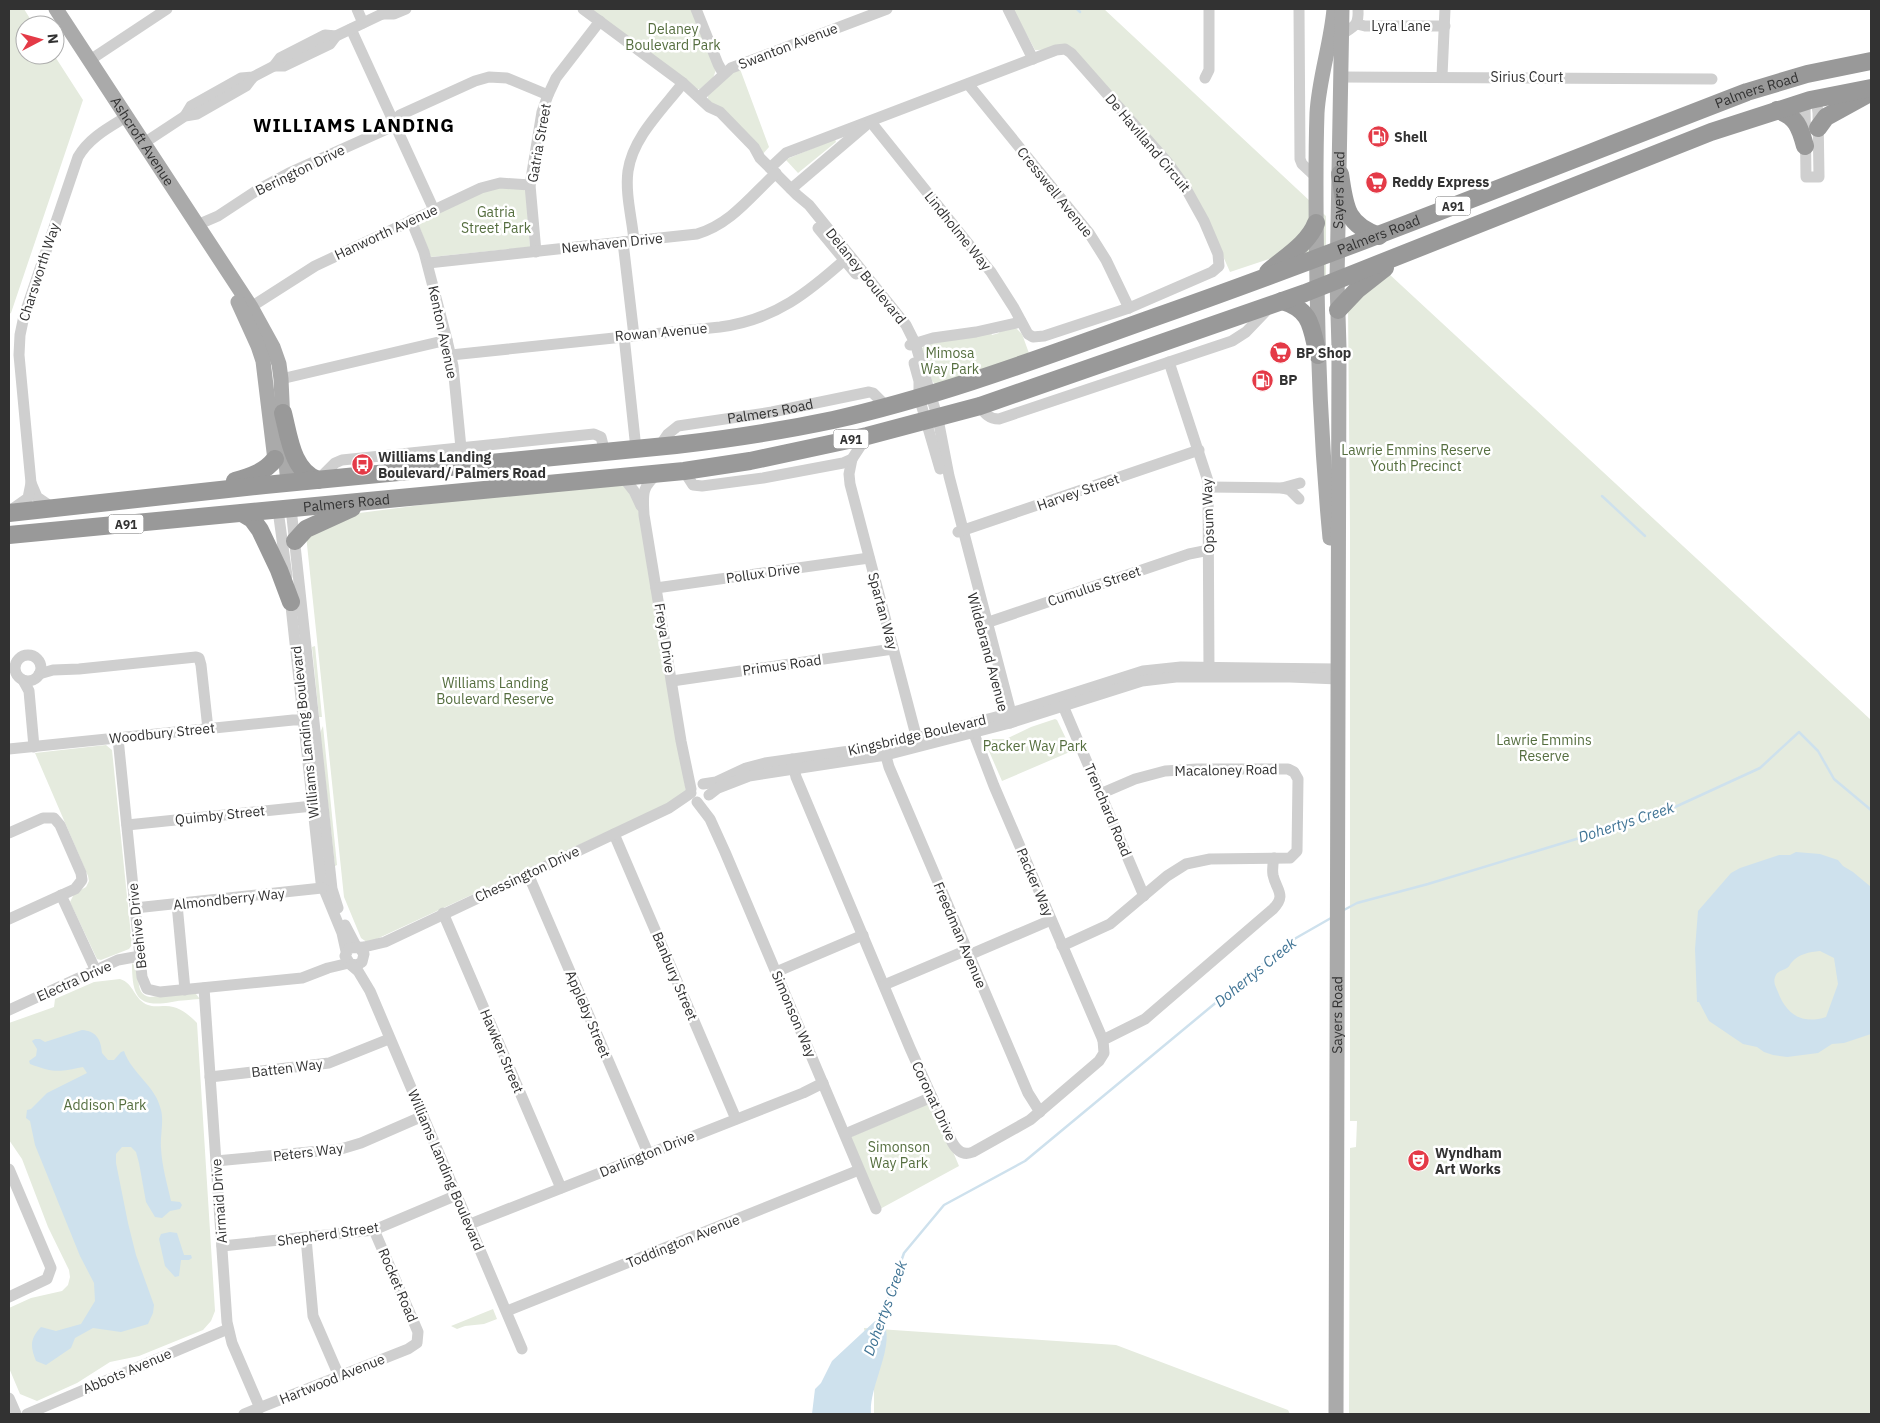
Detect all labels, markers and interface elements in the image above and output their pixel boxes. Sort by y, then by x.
north arrow [15,15,65,65]
street label: Lyra Lane [1371,17,1431,35]
street label: Swanton Avenue [736,19,840,73]
park label: Delaney Boulevard Park [625,20,721,54]
text: N [43,33,62,45]
street label: Sirius Court [1491,68,1564,86]
street label: Palmers Road [1712,68,1801,113]
street label: De Havilland Circuit [1102,90,1195,196]
street label: Ashcroft Avenue [107,93,178,190]
street label: Gatria Street [523,102,555,184]
district label: WILLIAMS LANDING [253,113,455,137]
fuel station icon: Shell [1366,125,1390,149]
place label: Shell [1394,128,1427,146]
street label: Berington Drive [252,140,348,199]
street label: Cresswell Avenue [1013,143,1097,241]
street label: Sayers Road [1329,151,1348,229]
supermarket icon: Reddy Express [1364,170,1388,194]
place label: Reddy Express [1392,173,1489,191]
street label: Lindholme Way [921,188,995,274]
road number: A91 [1436,197,1470,216]
street label: Hanworth Avenue [331,200,441,264]
park label: Gatria Street Park [461,203,532,237]
street label: Palmers Road [1335,211,1422,259]
street label: Charsworth Way [15,220,63,324]
street label: Delaney Boulevard [822,225,910,327]
street label: Newhaven Drive [560,229,664,257]
street label: Kenton Avenue [424,284,462,381]
street label: Rowan Avenue [614,319,708,345]
supermarket icon: BP Shop [1268,341,1292,365]
park label: Mimosa Way Park [921,344,980,378]
place label: BP Shop [1296,344,1351,362]
fuel station icon: BP [1251,368,1275,392]
place label: BP [1279,371,1298,389]
street label: Palmers Road [726,395,815,428]
road number: A91 [834,429,868,448]
park label: Lawrie Emmins Reserve Youth Precinct [1341,441,1491,475]
place label: Williams Landing Boulevard/ Palmers Road [378,448,546,482]
bus stop icon: Williams Landing Boulevard/ Palmers Road [350,453,374,477]
street label: Harvey Street [1035,470,1122,514]
street label: Opsum Way [1198,478,1218,554]
street label: Palmers Road [302,490,391,516]
road number: A91 [108,514,144,534]
street label: Pollux Drive [725,559,801,587]
street label: Cumulus Street [1045,562,1143,610]
street label: Spartan Way [864,570,902,652]
street label: Wildebrand Avenue [963,591,1013,714]
street label: Freya Drive [651,602,679,674]
street label: Williams Landing Boulevard [287,645,323,819]
street label: Primus Road [741,651,823,679]
park label: Williams Landing Boulevard Reserve [436,674,554,708]
street label: Kingsbridge Boulevard [846,710,988,760]
street label: Woodbury Street [108,718,216,747]
park label: Lawrie Emmins Reserve [1496,731,1592,765]
park label: Packer Way Park [983,737,1088,755]
street label: Macaloney Road [1174,760,1278,780]
street label: Trenchard Road [1080,761,1136,859]
water label: Dohertys Creek [1576,797,1677,846]
street label: Quimby Street [174,801,266,829]
street label: Chessington Drive [472,842,582,906]
street label: Packer Way [1012,845,1058,919]
street label: Freedman Avenue [929,879,991,991]
street label: Beehive Drive [124,882,150,970]
street label: Almondberry Way [172,884,286,914]
street label: Banbury Street [648,929,702,1023]
water label: Dohertys Creek [1210,933,1300,1011]
street label: Electra Drive [34,956,114,1005]
street label: Appleby Street [561,967,615,1061]
street label: Simonson Way [768,968,820,1060]
street label: Sayers Road [1328,976,1346,1054]
street label: Hawker Street [476,1006,528,1096]
street label: Batten Way [250,1055,324,1081]
street label: Coronat Drive [908,1058,960,1144]
street label: Williams Landing Boulevard [404,1087,488,1253]
park label: Addison Park [64,1096,147,1114]
street label: Darlington Drive [597,1127,698,1181]
park label: Simonson Way Park [868,1138,930,1172]
street label: Peters Way [272,1139,344,1165]
place label: Wyndham Art Works [1435,1144,1502,1178]
theatre icon: Wyndham Art Works [1407,1149,1431,1173]
street label: Airmaid Drive [207,1158,231,1244]
street label: Toddington Avenue [624,1210,743,1272]
street label: Shepherd Street [276,1218,380,1250]
street label: Rocket Road [374,1245,422,1325]
water label: Dohertys Creek [859,1258,911,1358]
street label: Abbots Avenue [80,1344,174,1398]
street label: Hartwood Avenue [277,1350,388,1408]

